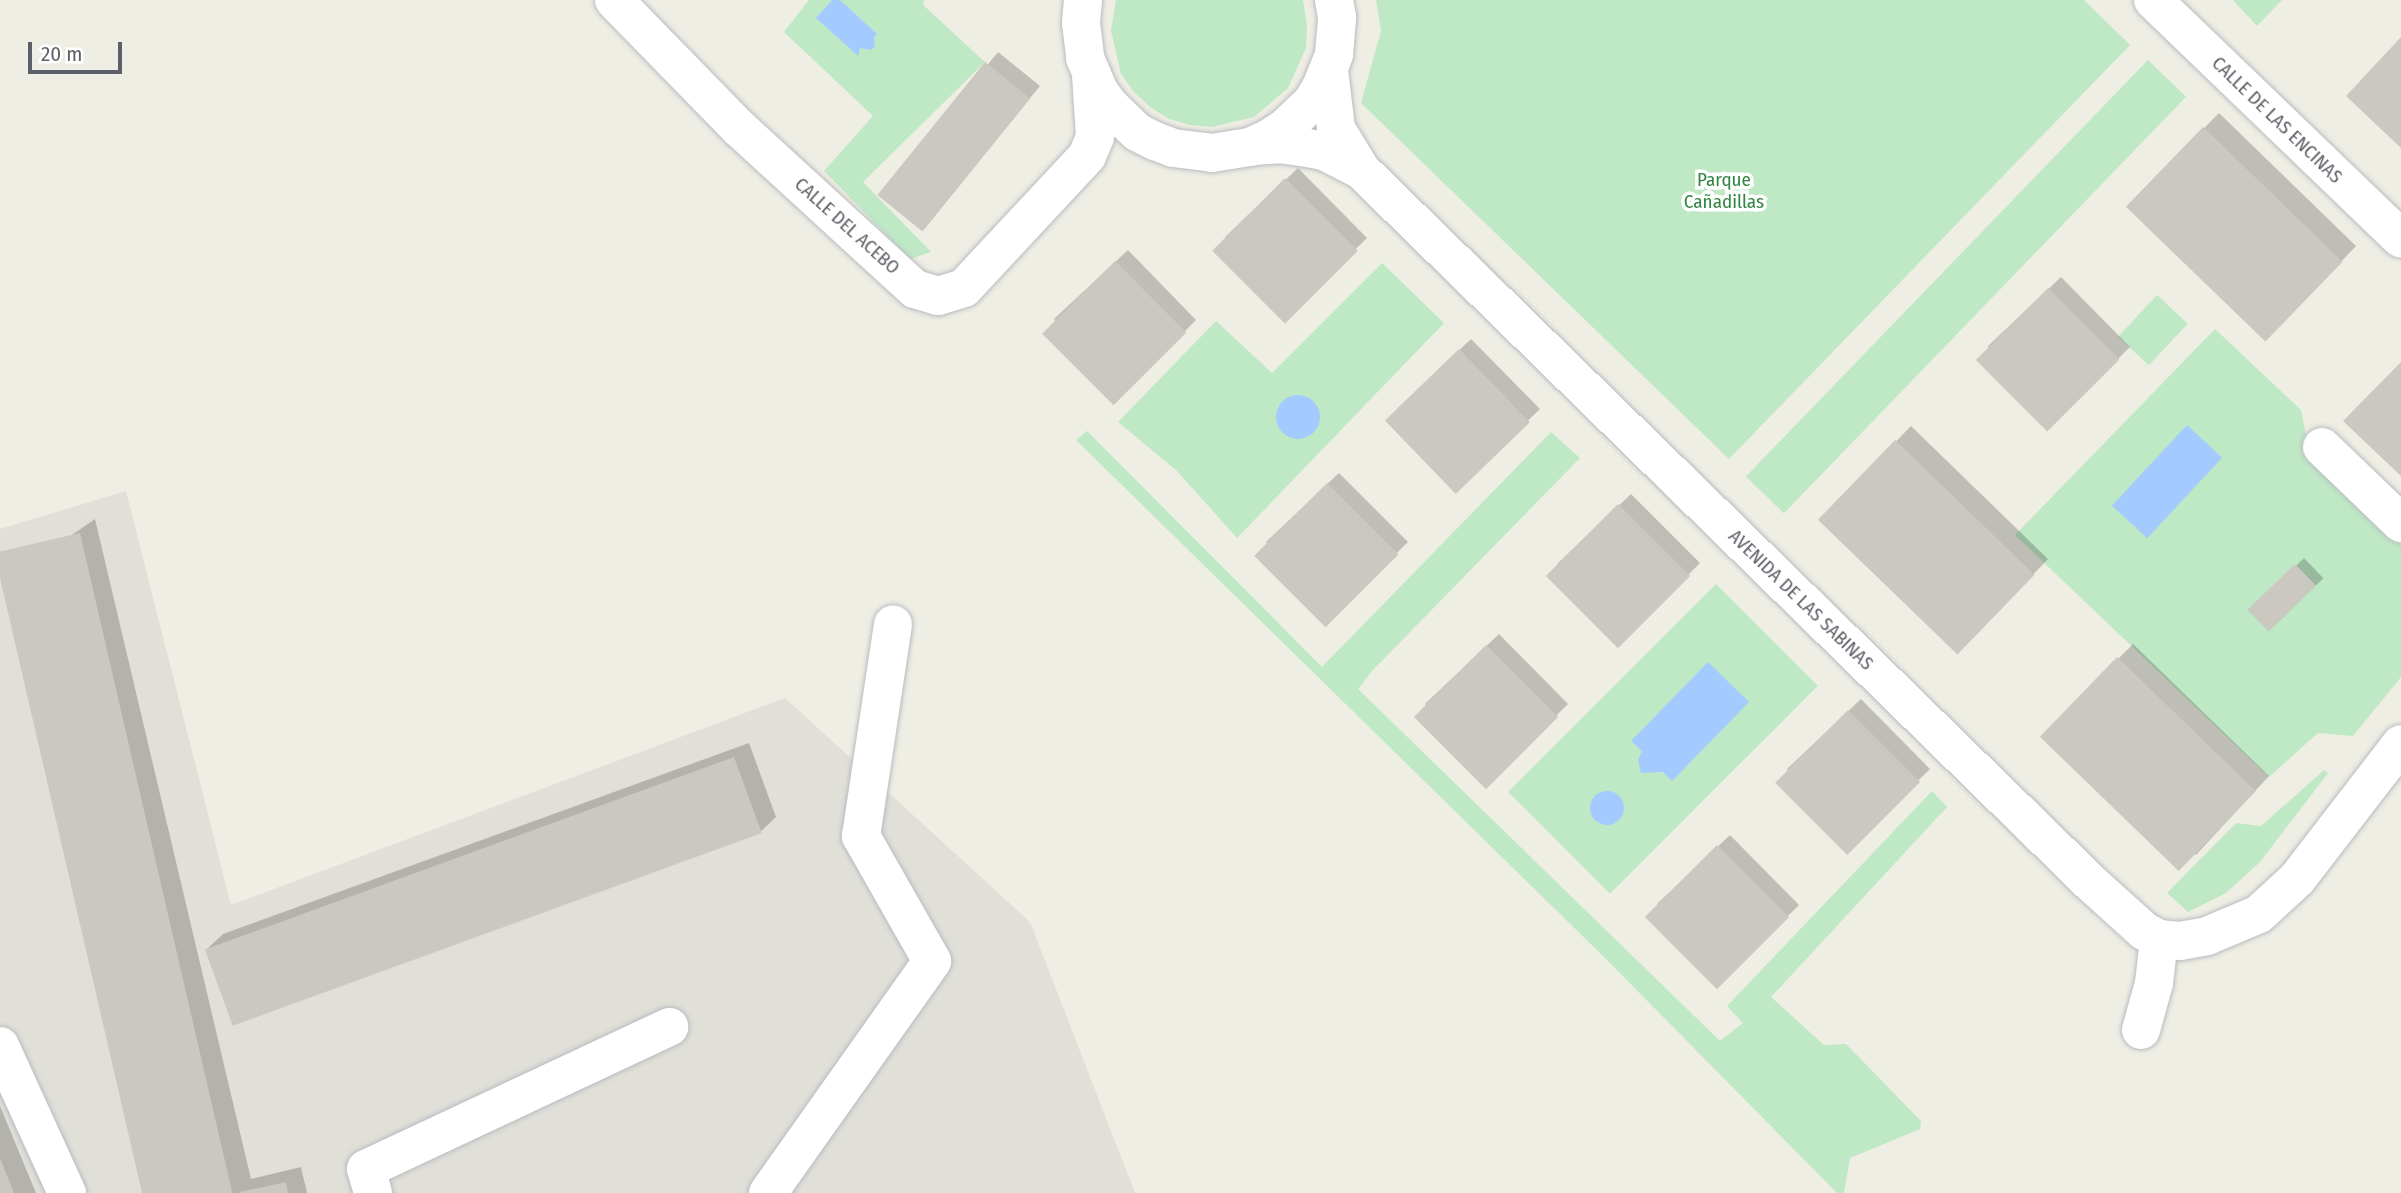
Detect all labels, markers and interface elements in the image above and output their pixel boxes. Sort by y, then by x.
scale bar [32,28,126,72]
text: 20 m [41,41,82,67]
street label: CALLE DE LAS ENCINAS [2207,52,2347,188]
park label: Parque Cañadillas [1684,169,1764,213]
street label: CALLE DEL ACEBO [790,173,904,279]
street label: AVENIDA DE LAS SABINAS [1724,525,1878,675]

